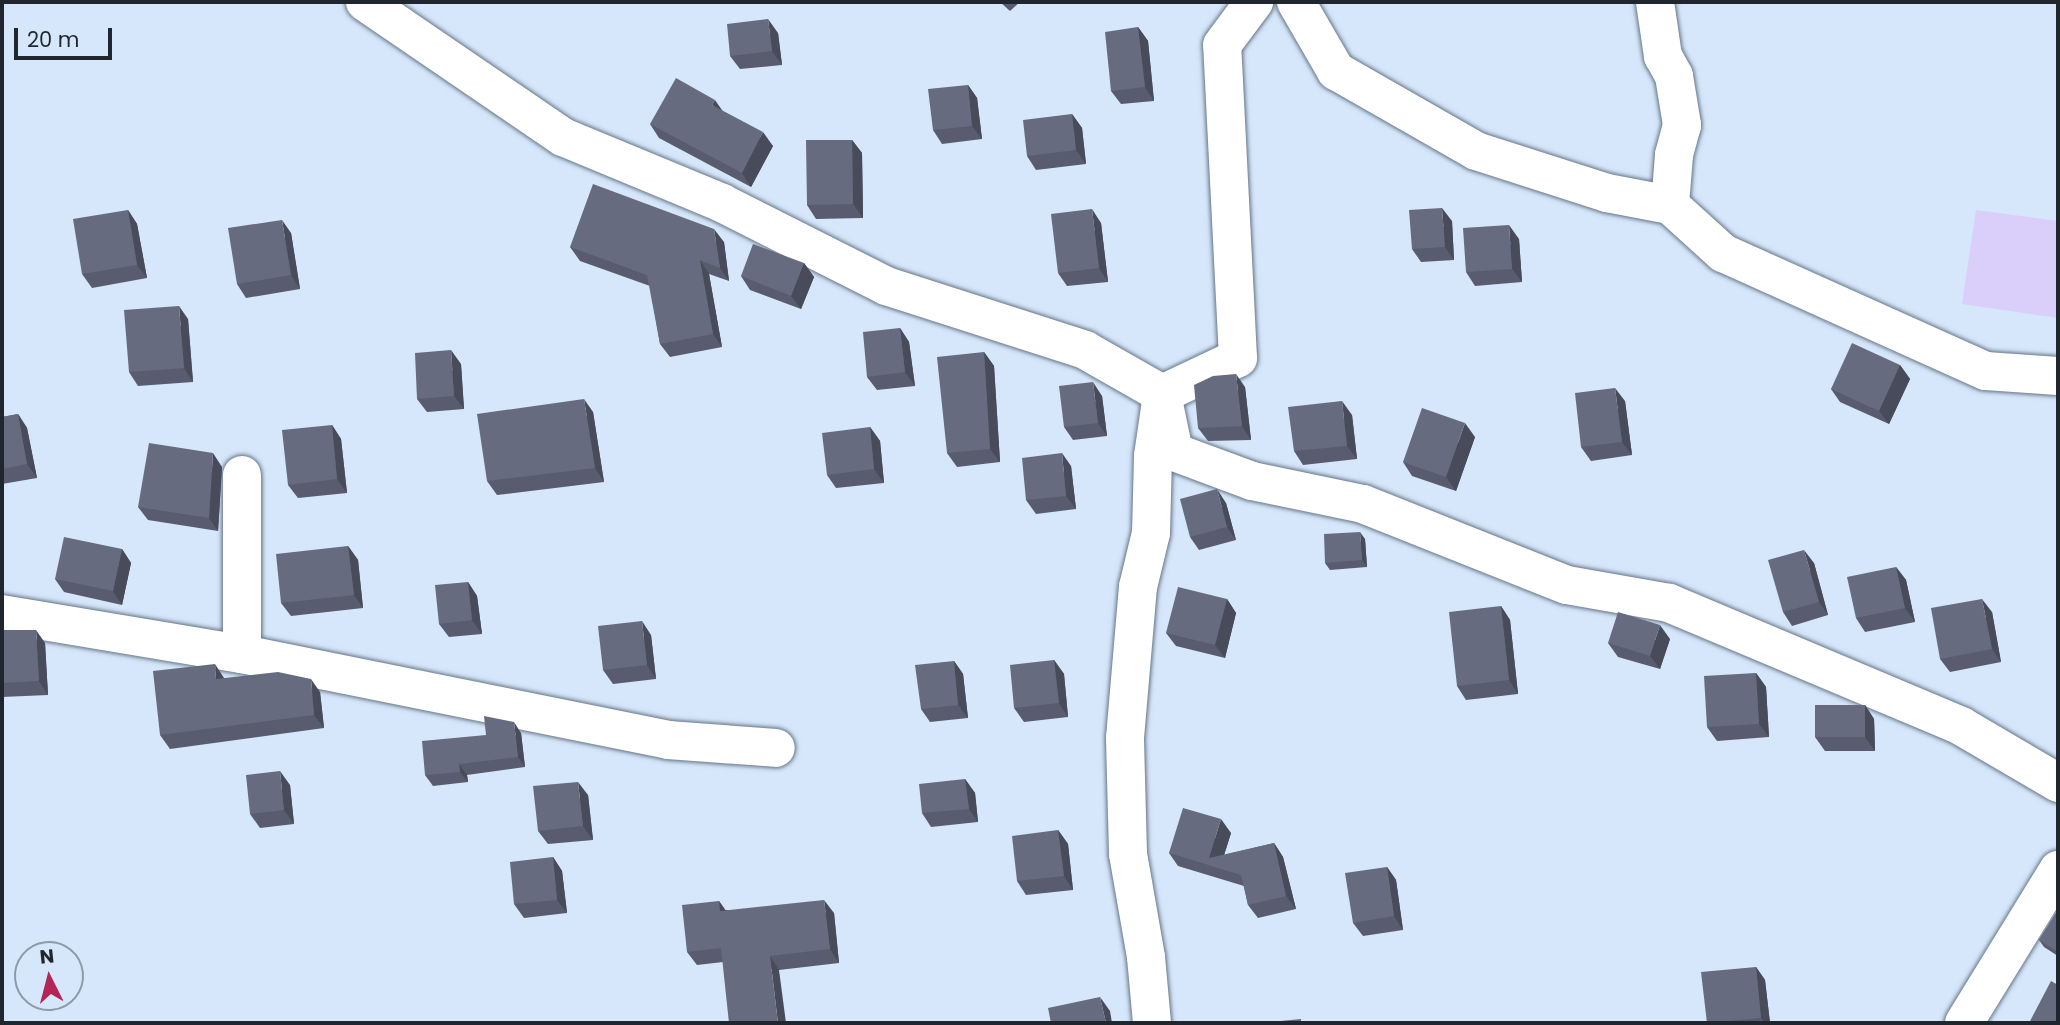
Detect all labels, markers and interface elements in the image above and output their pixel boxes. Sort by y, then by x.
scale bar [18,14,116,58]
text: 20 m [27,25,80,54]
north arrow [14,941,84,1011]
text: N [38,942,55,971]

